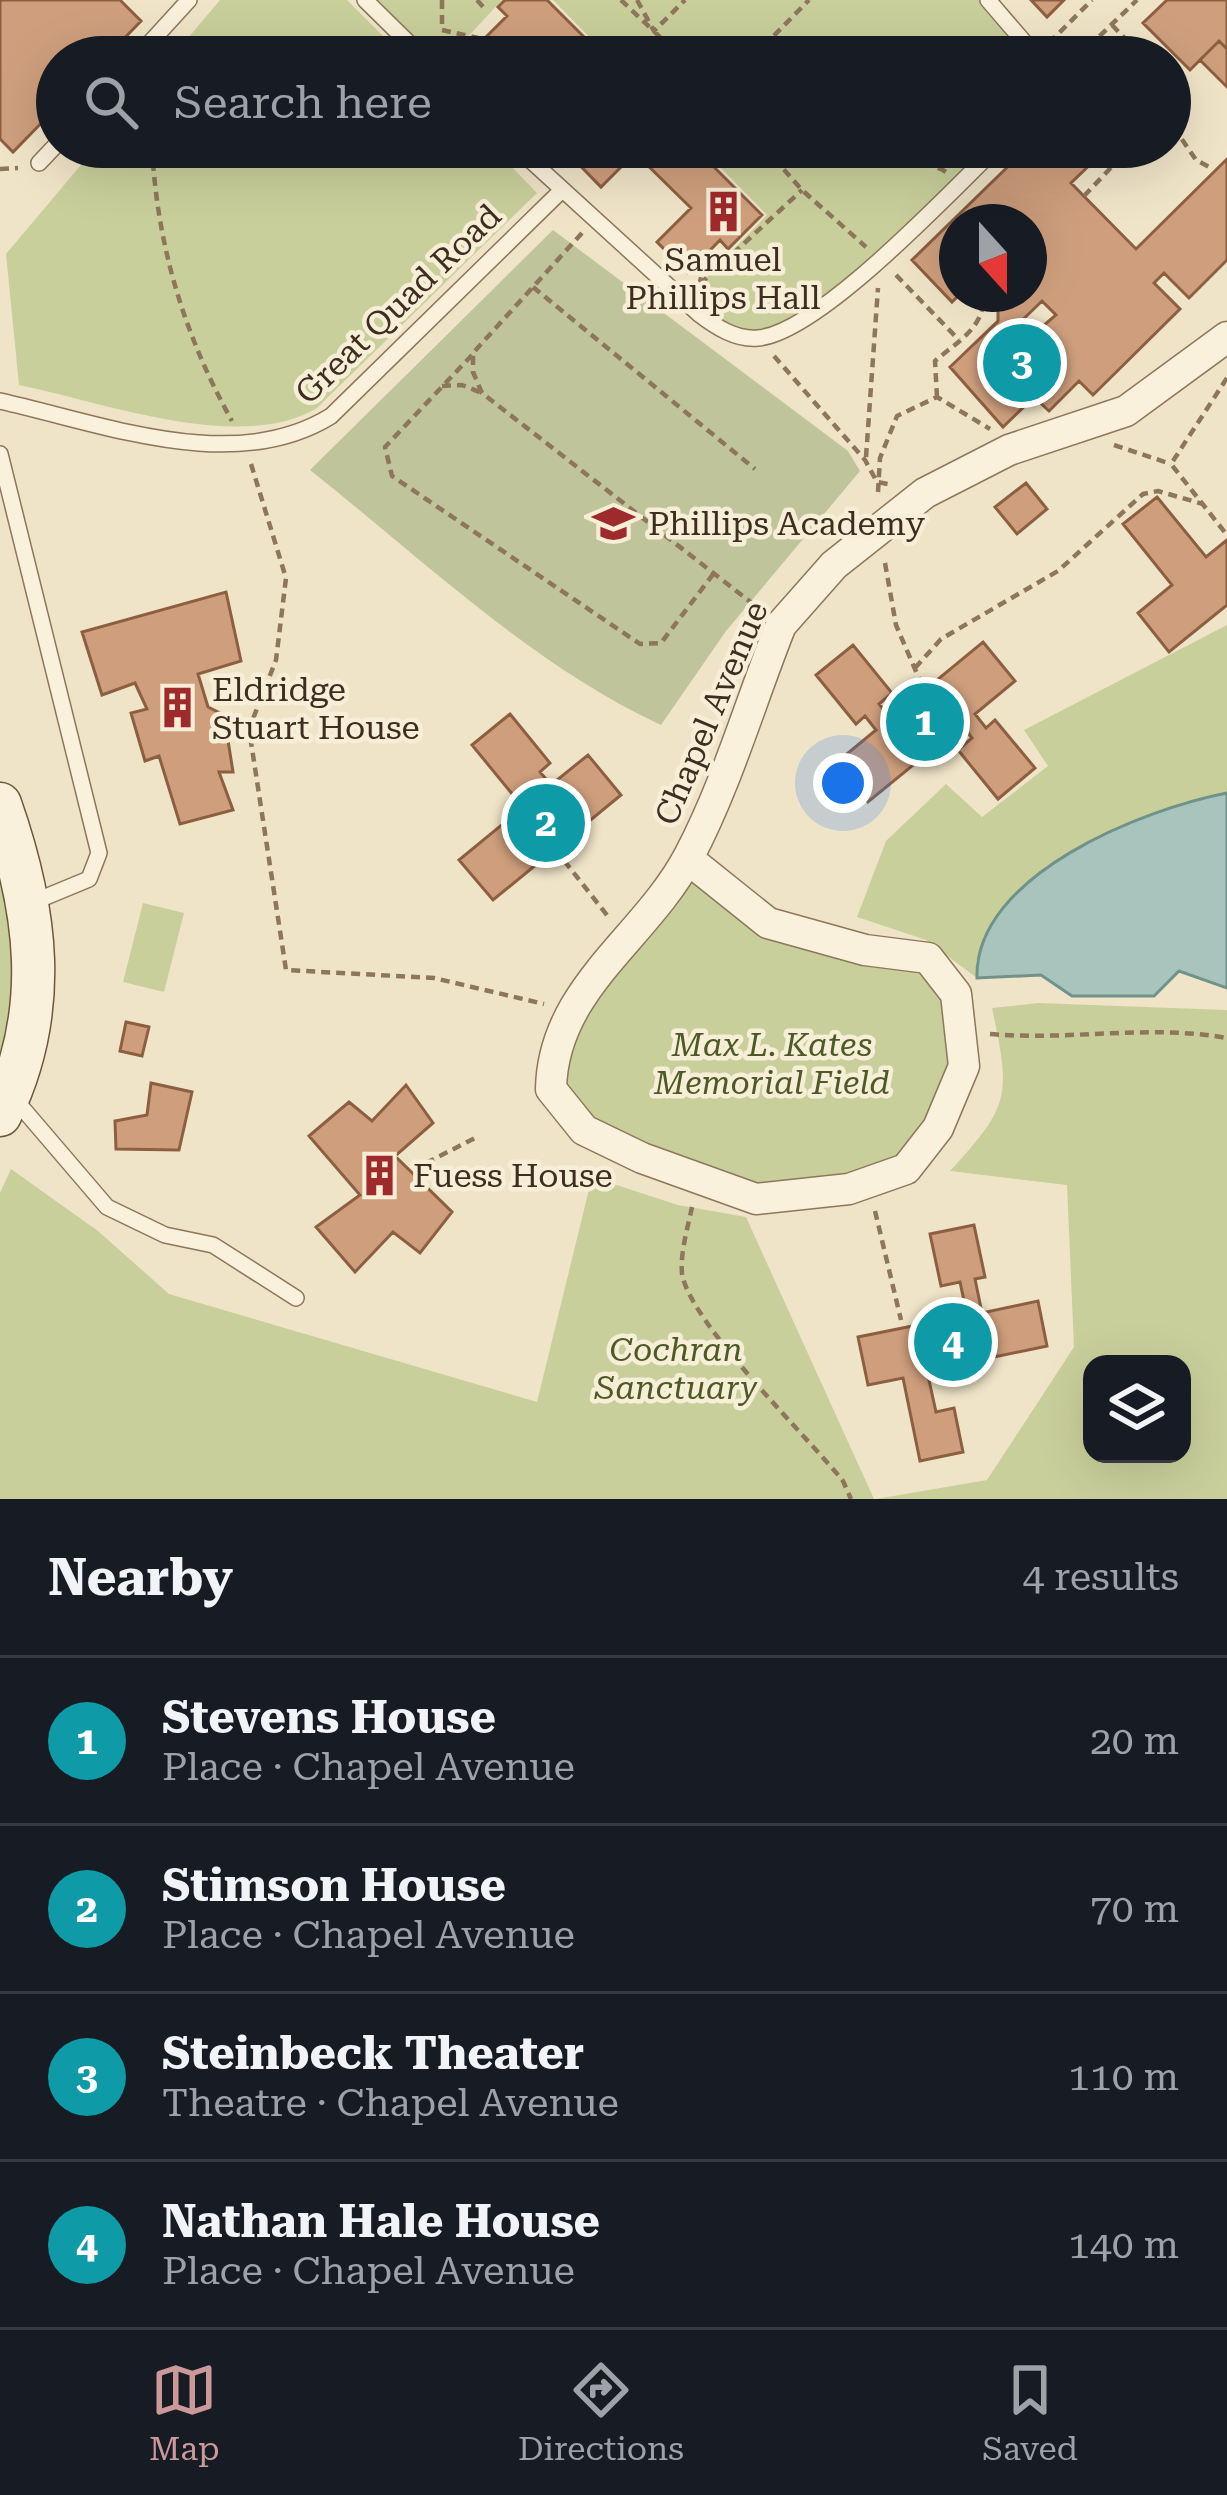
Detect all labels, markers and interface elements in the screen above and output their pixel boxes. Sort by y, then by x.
search box [36,36,1191,168]
icon: search [78,69,144,135]
text: Search here [174,76,432,129]
building icon: Samuel Phillips Hall [700,188,746,234]
street label: Great Quad Road [287,196,509,412]
north arrow [939,204,1047,312]
place label: Samuel Phillips Hall [626,240,820,317]
pin: 3 [983,318,1061,408]
school or university icon: Phillips Academy [591,500,637,546]
place label: Phillips Academy [648,504,925,543]
street label: Chapel Avenue [646,595,776,831]
place label: Eldridge Stuart House [212,670,420,747]
pin: 1 [886,677,964,767]
building icon: Eldridge Stuart House [155,685,201,731]
your location [813,753,873,813]
pin: 2 [507,778,585,868]
park label: Max L. Kates Memorial Field [653,1025,890,1102]
building icon: Fuess House [356,1152,402,1198]
place label: Fuess House [413,1156,613,1195]
pin: 4 [914,1297,992,1387]
park label: Cochran Sanctuary [594,1330,758,1407]
map controls [1083,1355,1191,1463]
button: layers [1083,1355,1191,1463]
text: Nearby [48,1548,233,1607]
text: 4 results [1022,1554,1179,1600]
text: Stevens House [162,1691,496,1744]
text: 1 [76,1718,98,1764]
text: 20 m [1090,1718,1179,1764]
text: Place · Chapel Avenue [162,1744,575,1790]
text: Stimson House [162,1859,506,1912]
text: 2 [76,1886,98,1932]
text: 70 m [1090,1886,1179,1932]
text: Place · Chapel Avenue [162,1912,575,1958]
text: Steinbeck Theater [162,2027,584,2080]
text: 3 [76,2054,98,2100]
text: 110 m [1068,2054,1179,2100]
text: Theatre · Chapel Avenue [162,2080,619,2126]
text: Nathan Hale House [162,2195,600,2248]
text: 4 [76,2222,98,2268]
text: 140 m [1068,2222,1179,2268]
text: Place · Chapel Avenue [162,2248,575,2294]
tab: Map [149,2357,220,2468]
tab: Directions [518,2357,684,2468]
tab: Saved [982,2357,1078,2468]

